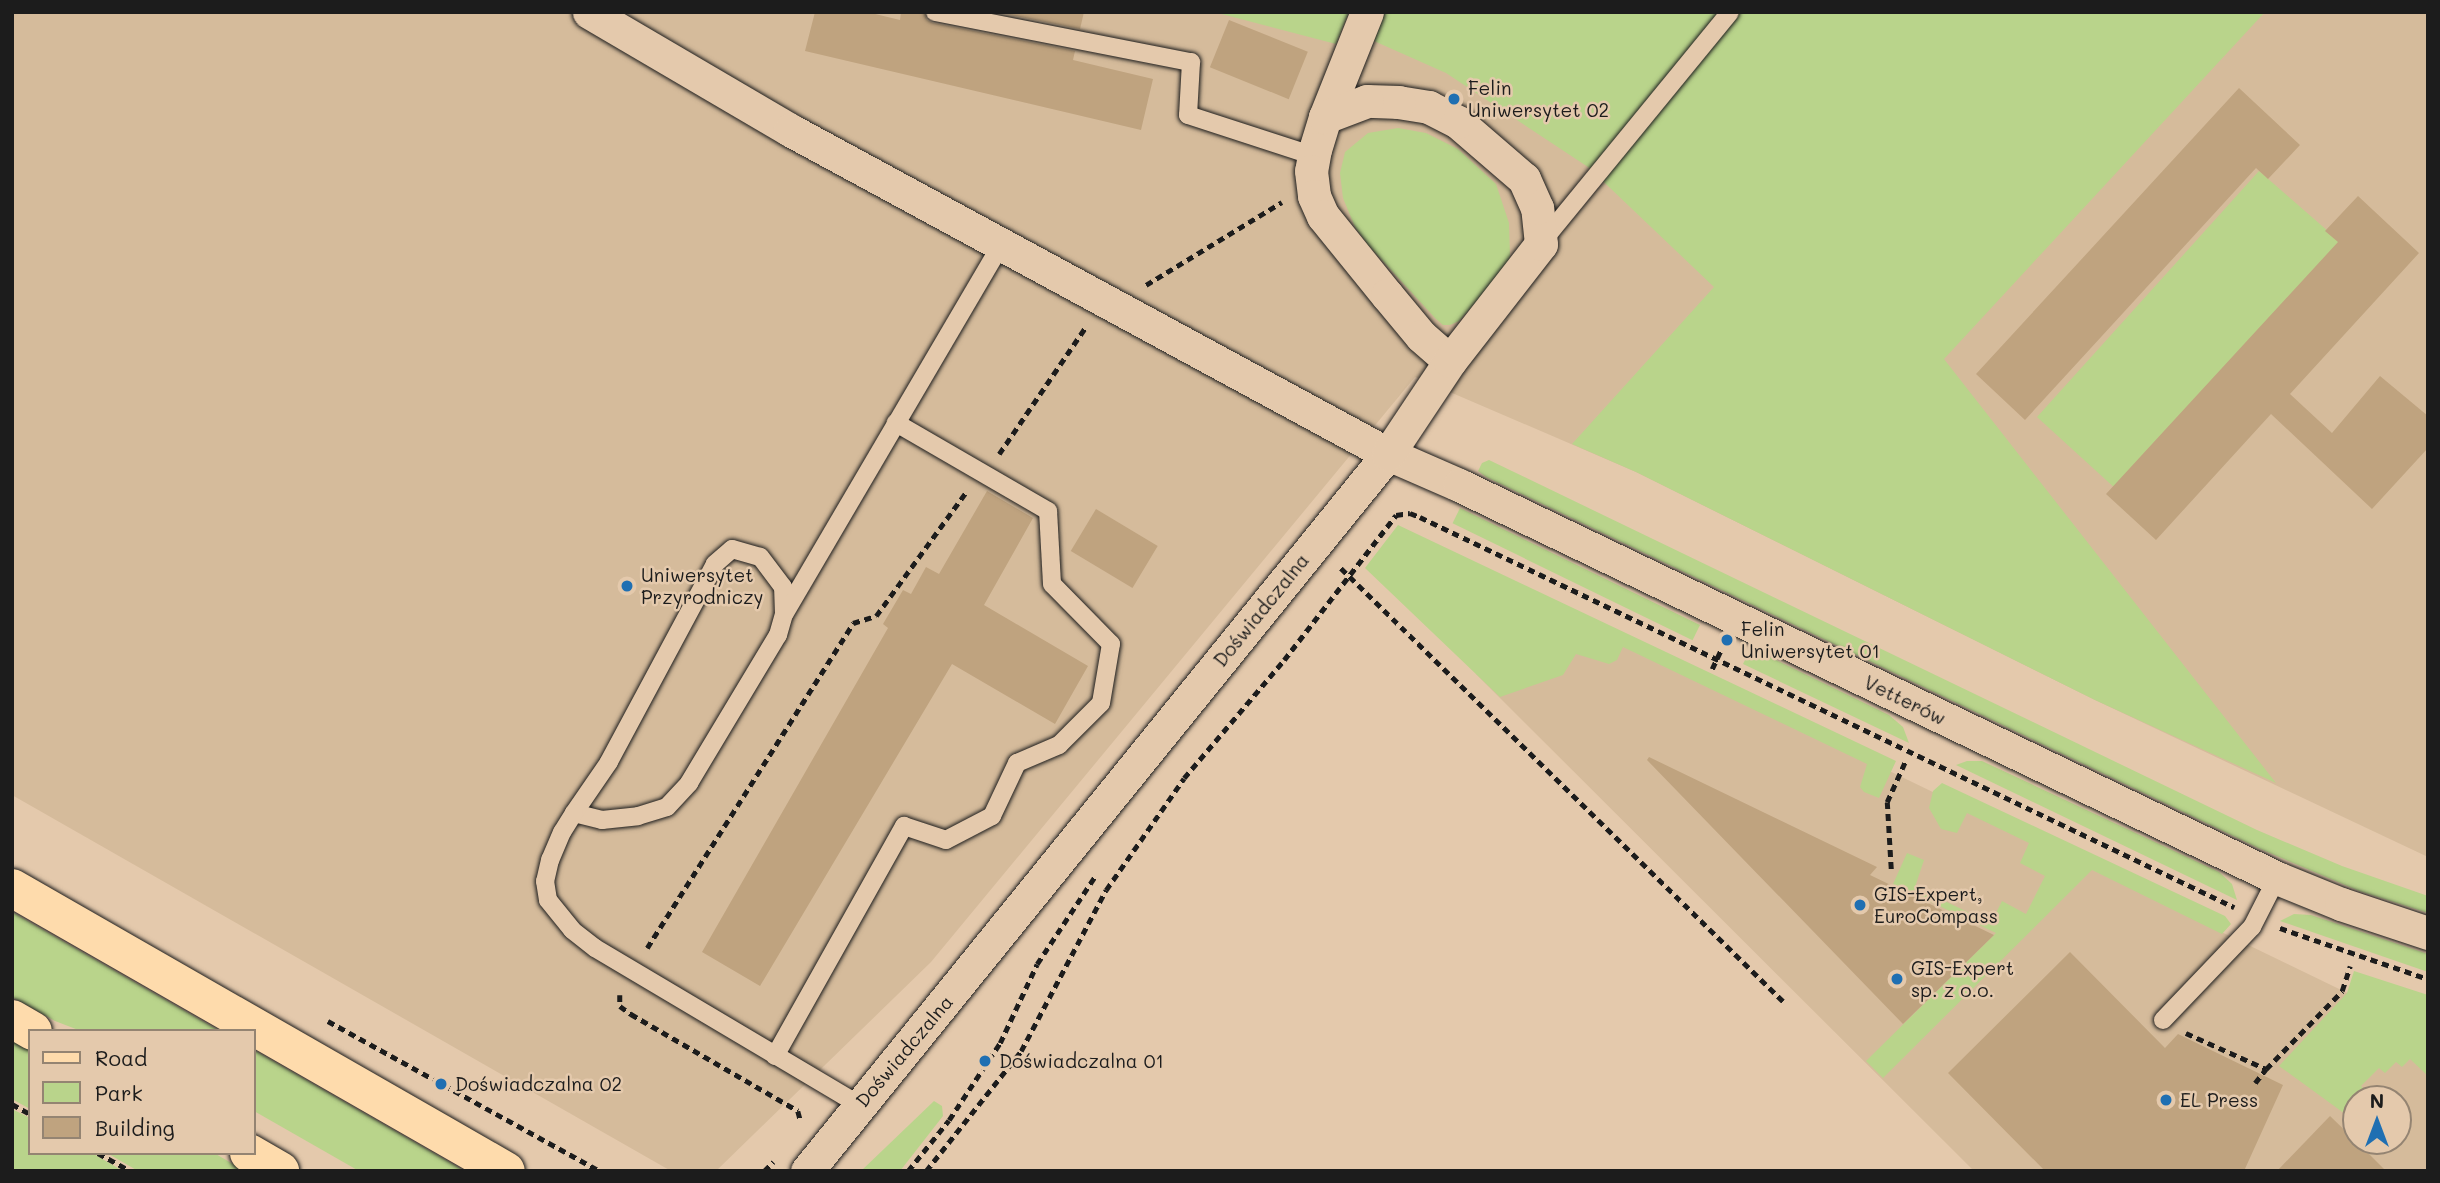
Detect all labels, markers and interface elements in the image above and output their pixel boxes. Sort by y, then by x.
place label: Felin Uniwersytet 02 [1468,77,1609,121]
marker: Felin Uniwersytet 02 [1446,91,1462,107]
street label: Doświadczalna [1208,549,1314,671]
place label: Uniwersytet Przyrodniczy [641,564,763,608]
marker: Uniwersytet Przyrodniczy [619,578,635,594]
place label: Felin Uniwersytet 01 [1741,618,1880,662]
marker: Felin Uniwersytet 01 [1719,632,1735,648]
street label: Vetterów [1860,670,1950,730]
place label: GIS-Expert, EuroCompass [1874,883,1998,927]
marker: GIS-Expert, EuroCompass [1852,897,1868,913]
place label: GIS-Expert sp. z o.o. [1911,957,2014,1001]
marker: GIS-Expert sp. z o.o. [1889,971,1905,987]
street label: Doświadczalna [851,991,957,1111]
legend [28,1029,256,1155]
text: Road [95,1044,147,1071]
place label: Doświadczalna 01 [999,1050,1164,1072]
marker: Doświadczalna 01 [977,1053,993,1069]
place label: Doświadczalna 02 [455,1073,622,1095]
marker: Doświadczalna 02 [433,1076,449,1092]
text: Park [95,1079,143,1106]
north arrow [2342,1085,2412,1155]
text: N [2370,1088,2384,1113]
place label: EL Press [2180,1089,2258,1111]
marker: EL Press [2158,1092,2174,1108]
text: Building [95,1114,175,1141]

